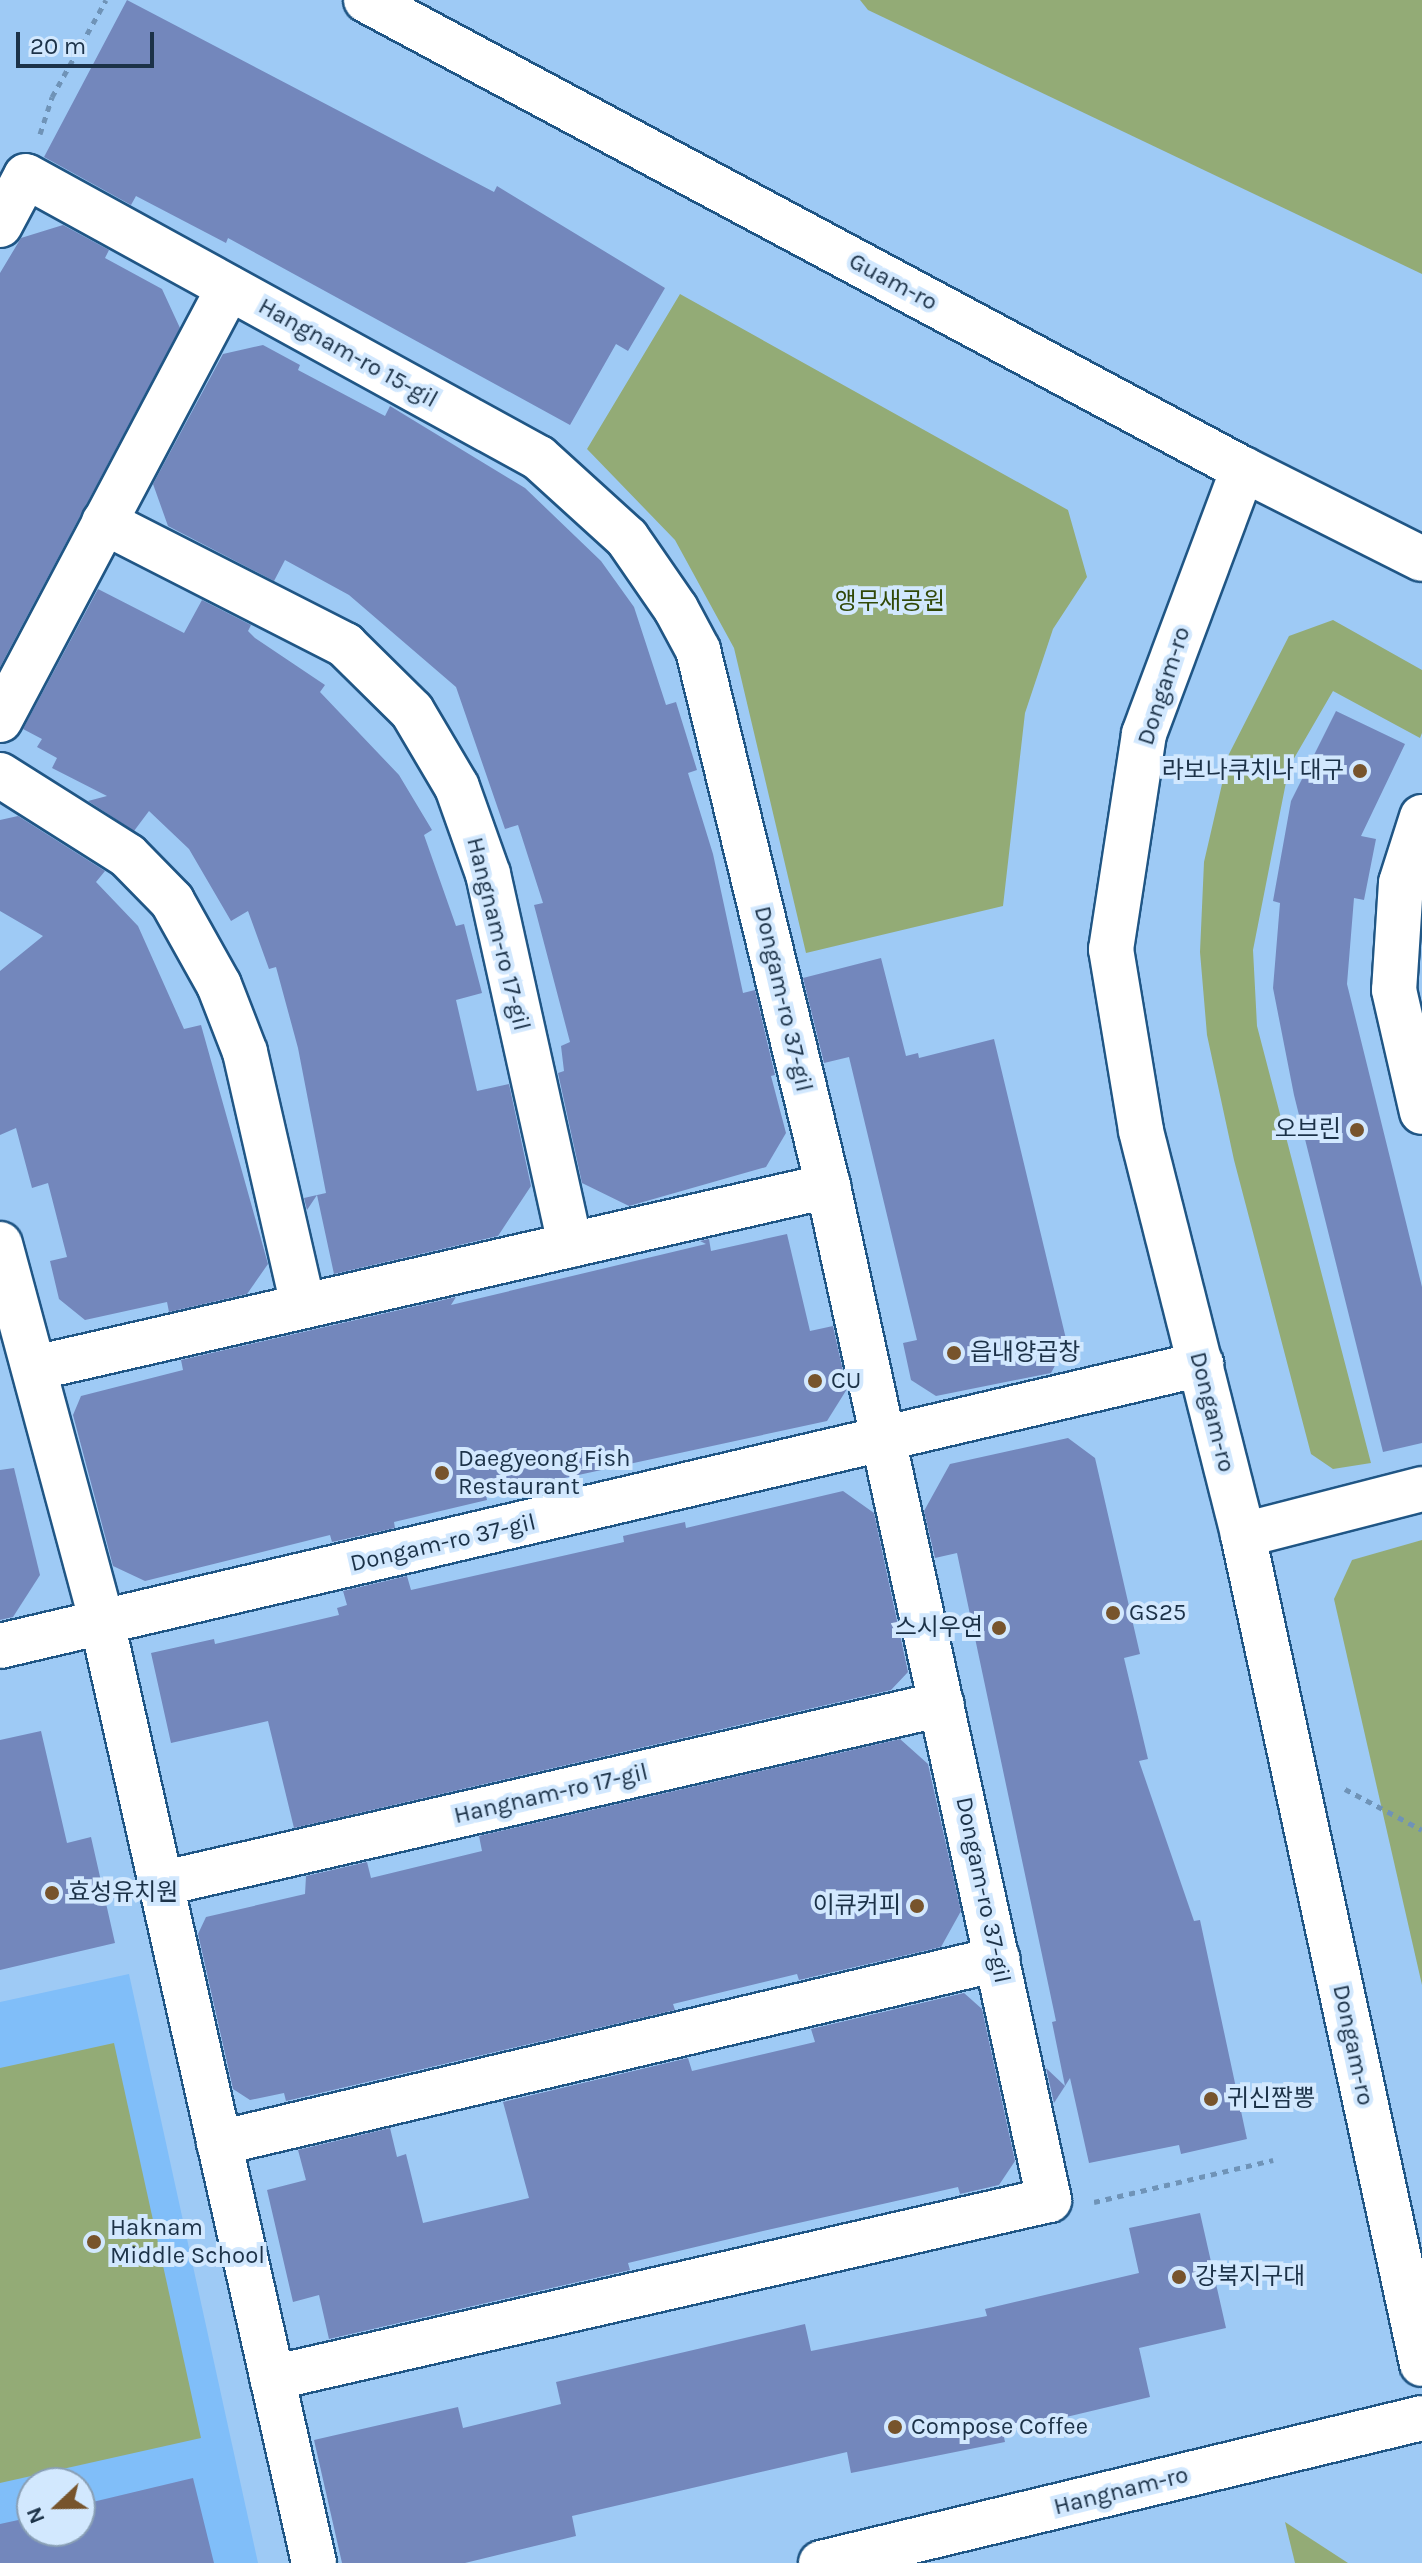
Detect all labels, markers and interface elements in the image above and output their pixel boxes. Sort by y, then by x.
scale bar [20,16,158,66]
text: 20 m [30,32,86,60]
street label: Guam-ro [844,247,942,317]
street label: Hangnam-ro 15-gil [253,292,443,414]
park label: 앵무새공원 [835,588,945,616]
street label: Dongam-ro [1131,623,1197,749]
place label: 라보나쿠치나 대구 [1162,757,1344,785]
marker: 라보나쿠치나 대구 [1351,762,1369,780]
street label: Hangnam-ro 17-gil [460,834,536,1034]
street label: Dongam-ro 37-gil [748,903,818,1095]
place label: 오브린 [1275,1116,1341,1144]
marker: 오브린 [1348,1121,1366,1139]
place label: 읍내양곱창 [970,1339,1080,1367]
marker: 읍내양곱창 [945,1344,963,1362]
street label: Dongam-ro [1183,1349,1241,1475]
place label: CU [831,1367,861,1395]
marker: CU [806,1372,824,1390]
place label: Daegyeong Fish Restaurant [458,1445,630,1501]
marker: Daegyeong Fish Restaurant [433,1464,451,1482]
street label: Dongam-ro 37-gil [347,1508,539,1578]
place label: GS25 [1129,1599,1186,1627]
marker: GS25 [1104,1604,1122,1622]
place label: 스시우연 [895,1614,983,1642]
marker: 스시우연 [990,1619,1008,1637]
street label: Hangnam-ro 17-gil [451,1758,651,1830]
street label: Dongam-ro 37-gil [949,1794,1017,1986]
place label: 효성유치원 [68,1879,178,1907]
marker: 효성유치원 [43,1884,61,1902]
place label: 이큐커피 [813,1892,901,1920]
marker: 이큐커피 [908,1897,926,1915]
street label: Dongam-ro [1326,1982,1380,2108]
place label: 귀신짬뽕 [1227,2085,1315,2113]
marker: 귀신짬뽕 [1202,2090,1220,2108]
place label: Haknam Middle School [110,2214,265,2270]
marker: Haknam Middle School [85,2233,103,2251]
place label: 강북지구대 [1195,2263,1305,2291]
marker: 강북지구대 [1170,2268,1188,2286]
place label: Compose Coffee [911,2413,1088,2441]
marker: Compose Coffee [886,2418,904,2436]
street label: Hangnam-ro [1051,2460,1191,2522]
north arrow [16,2467,96,2547]
text: N [21,2503,51,2527]

